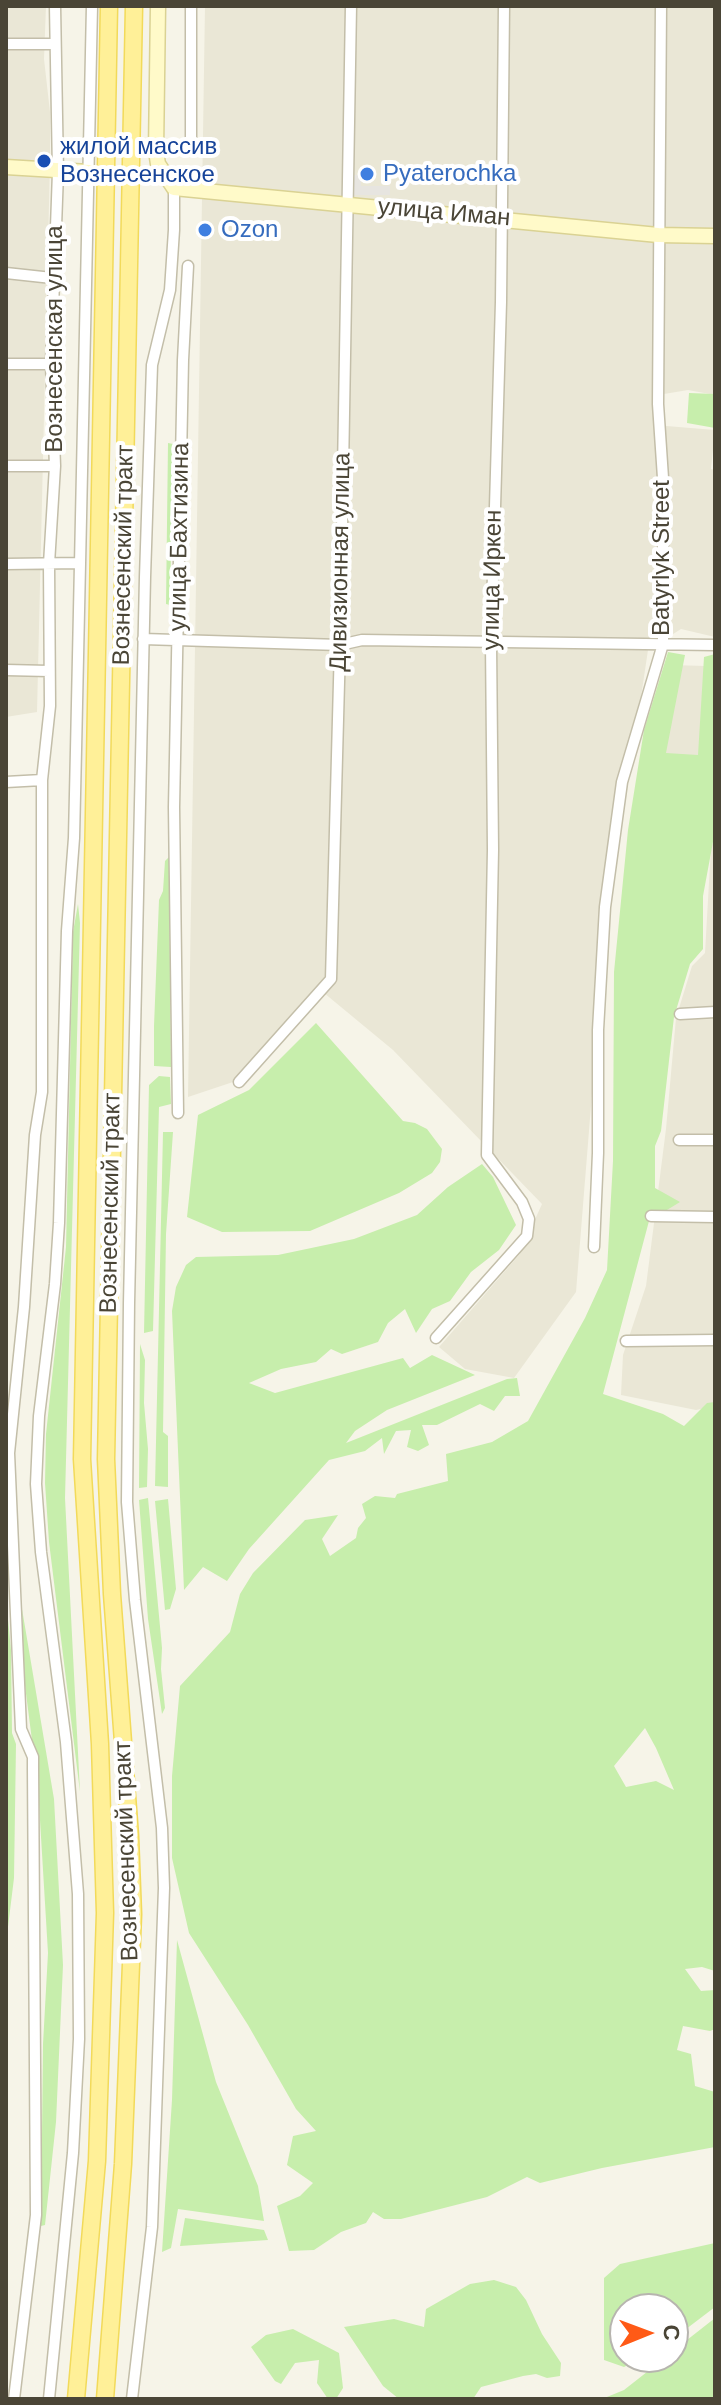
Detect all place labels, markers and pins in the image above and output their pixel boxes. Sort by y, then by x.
place label: жилой массив Вознесенское [60,133,217,189]
marker: жилой массив Вознесенское [35,152,53,170]
place label: Pyaterochka [383,160,516,188]
marker: Pyaterochka [358,165,376,183]
place label: Ozon [221,216,278,244]
marker: Ozon [196,221,214,239]

